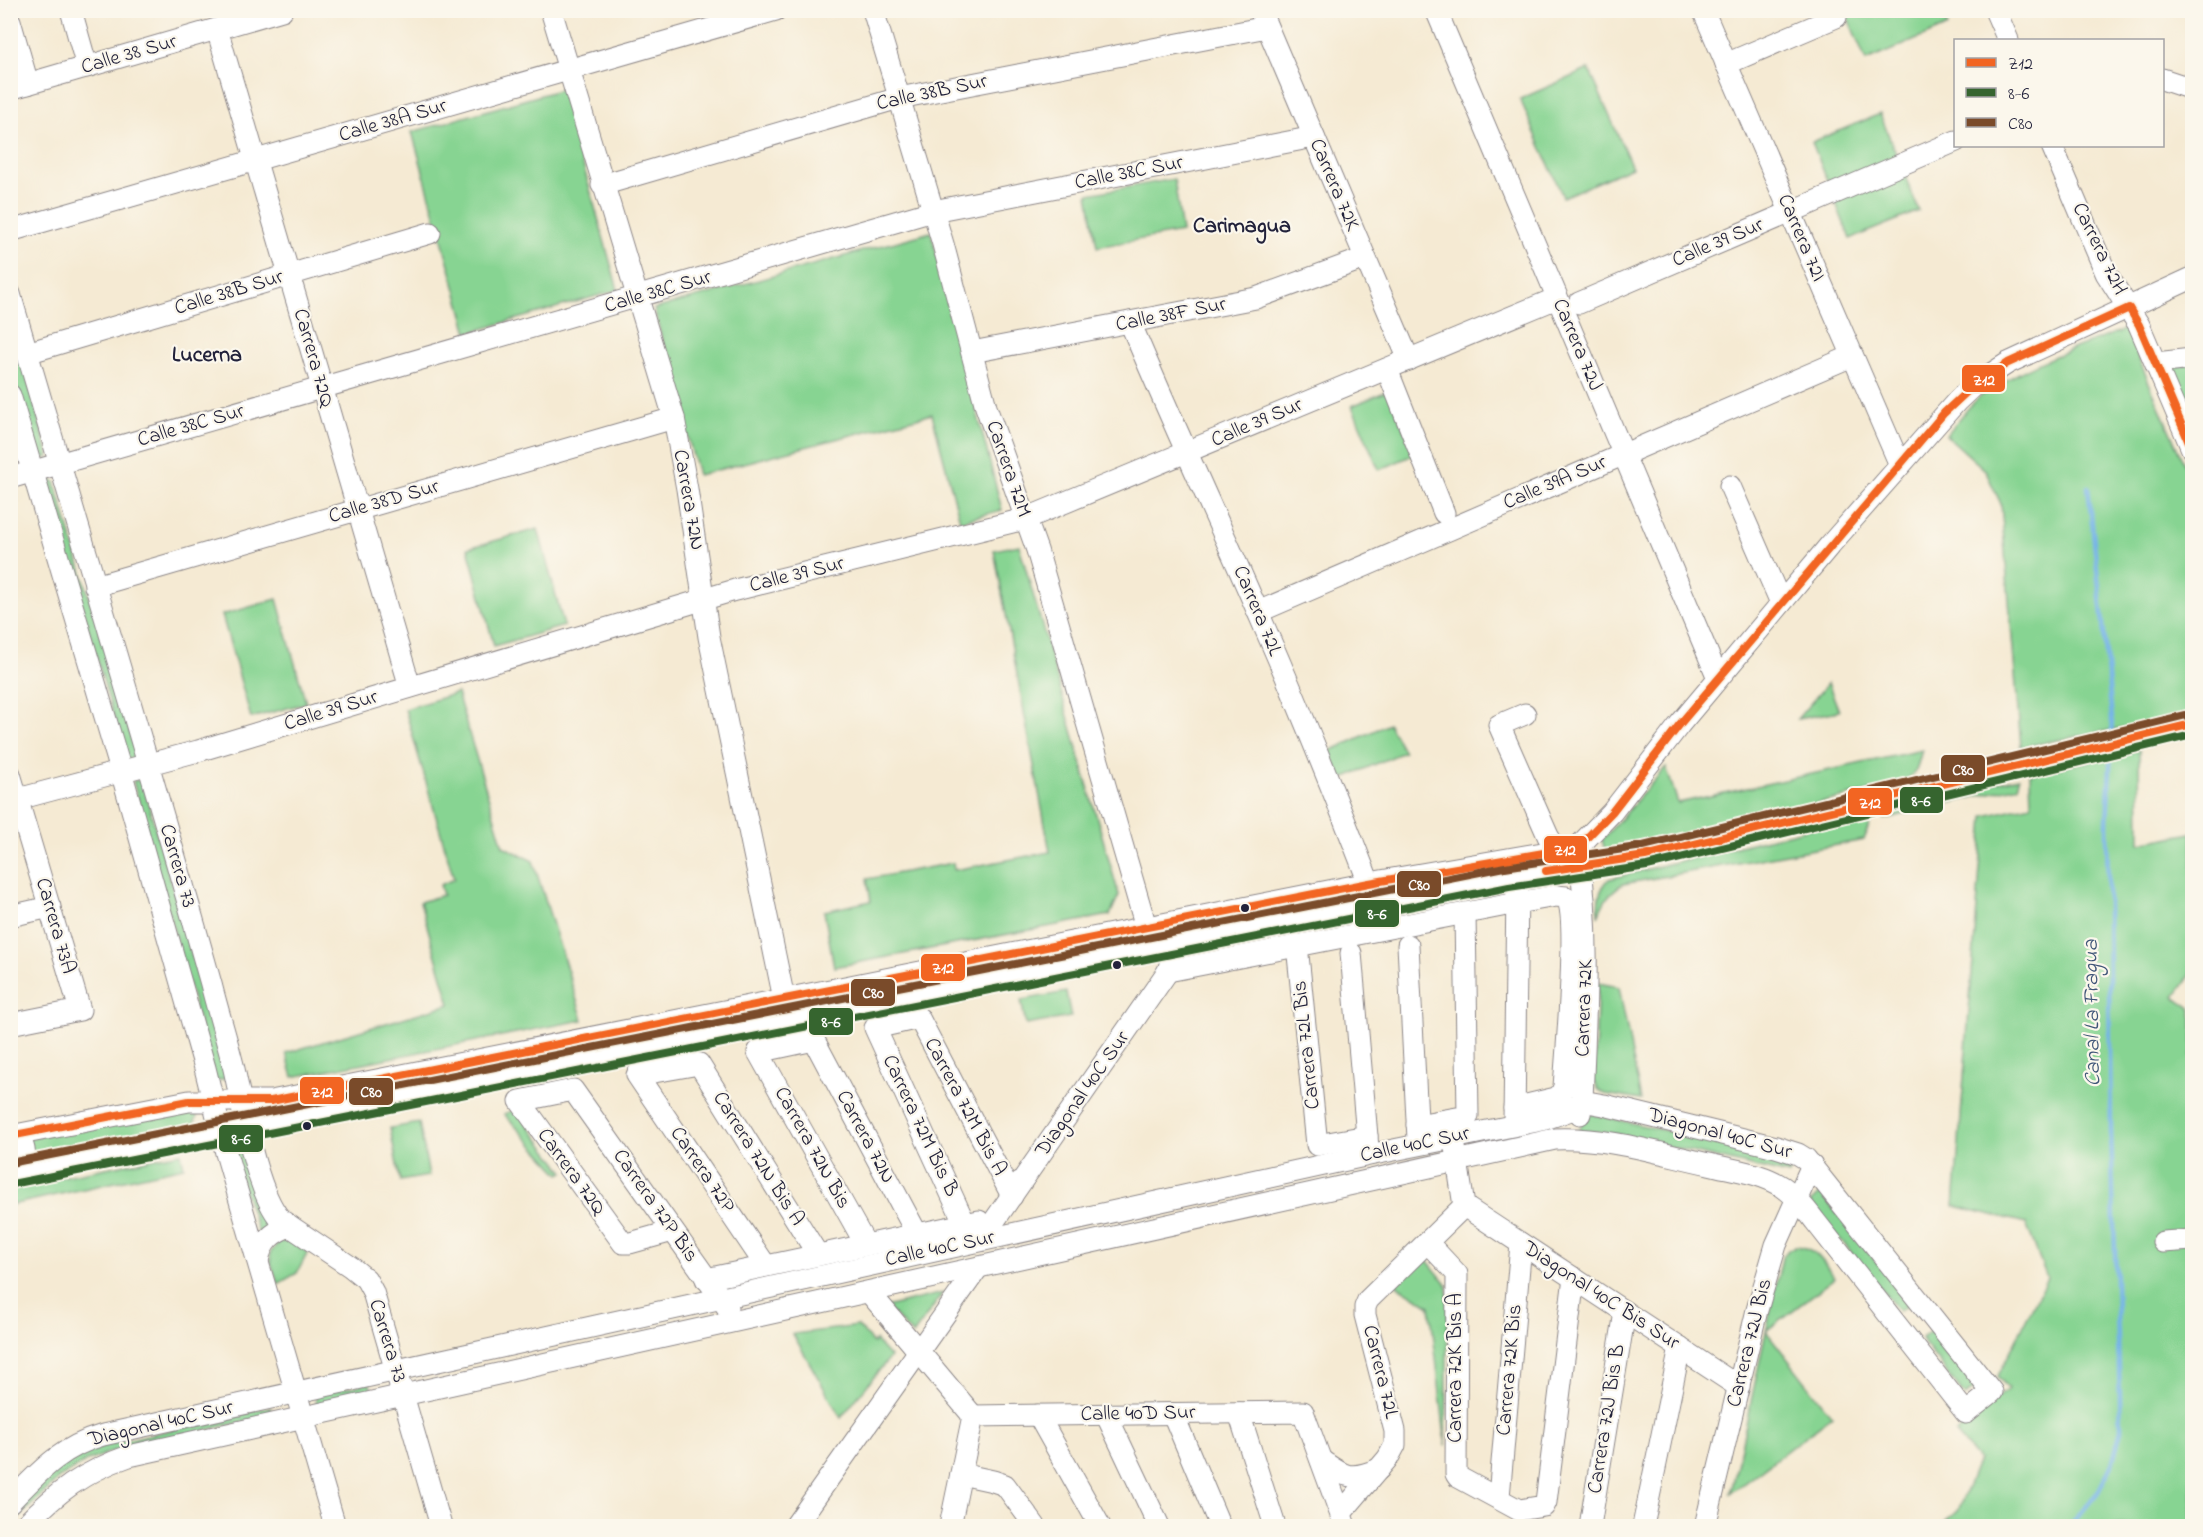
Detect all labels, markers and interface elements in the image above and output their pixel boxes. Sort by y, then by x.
street label: Calle 38 Sur [78,27,181,83]
legend [1954,39,2164,147]
text: Z12 [2008,52,2033,78]
street label: Calle 38B Sur [874,67,991,119]
text: 8-6 [2008,82,2029,108]
street label: Calle 38A Sur [335,91,451,151]
text: C80 [2008,112,2033,138]
street label: Carrera 72K [1301,134,1367,237]
street label: Calle 38C Sur [1072,148,1186,198]
street label: Carrera 72I [1769,190,1833,286]
street label: Carrera 72H [2064,198,2134,300]
street label: Calle 39 Sur [1668,210,1769,276]
district label: Carimagua [1193,211,1291,244]
street label: Calle 38B Sur [171,262,288,324]
street label: Calle 38C Sur [601,262,715,322]
street label: Calle 38F Sur [1113,290,1229,340]
street label: Carrera 72J [1544,294,1610,396]
street label: Carrera 72Q [285,305,341,411]
district label: Lucerna [172,340,242,372]
line badge: Z12 [1961,364,2006,393]
text: Z12 [1973,369,1995,393]
street label: Calle 39 Sur [1207,390,1308,456]
street label: Calle 38C Sur [134,396,248,456]
street label: Carrera 72M [978,417,1038,521]
street label: Carrera 72N [664,447,712,553]
street label: Calle 39A Sur [1499,448,1612,518]
street label: Calle 38D Sur [325,472,443,532]
street label: Calle 39 Sur [746,549,848,601]
street label: Carrera 72L [1225,561,1290,661]
street label: Calle 39 Sur [280,682,382,739]
line badge: C80 [1940,754,1986,783]
text: C80 [1952,759,1974,783]
line badge: 8-6 [1899,786,1944,814]
line badge: Z12 [1847,787,1893,816]
text: 8-6 [1910,790,1931,814]
text: Z12 [1859,792,1881,816]
street label: Carrera 73 [151,821,203,911]
line badge: Z12 [1543,835,1588,864]
text: Z12 [1554,839,1576,863]
line badge: C80 [1396,870,1442,898]
street label: Carrera 73A [27,874,83,978]
text: C80 [1408,874,1430,898]
line badge: 8-6 [1354,899,1400,928]
unlabelled marker [1239,902,1251,914]
text: 8-6 [1366,903,1387,927]
water label: Canal La Fragua [2076,938,2110,1087]
line badge: Z12 [920,953,966,982]
text: Z12 [932,957,954,981]
street label: Carrera 72K [1568,958,1602,1057]
unlabelled marker [1111,959,1123,971]
line badge: C80 [850,978,896,1007]
street label: Carrera 72L Bis [1285,979,1329,1111]
text: C80 [862,982,884,1006]
line badge: 8-6 [808,1007,854,1036]
text: 8-6 [820,1011,841,1035]
street label: Diagonal 40C Sur [1028,1024,1140,1165]
street label: Carrera 72M Bis A [916,1033,1014,1181]
street label: Carrera 72M Bis B [874,1050,966,1202]
line badge: Z12 [299,1076,345,1105]
line badge: C80 [348,1077,394,1106]
text: Z12 [311,1081,333,1105]
text: C80 [360,1081,382,1105]
street label: Carrera 72N Bis [766,1081,858,1215]
street label: Carrera 72N [828,1085,902,1189]
street label: Carrera 72N Bis A [705,1086,811,1232]
street label: Diagonal 40C Sur [1643,1100,1796,1170]
street label: Calle 40C Sur [1358,1119,1473,1171]
unlabelled marker [301,1120,313,1132]
street label: Carrera 72P [662,1121,742,1219]
street label: Carrera 72Q [529,1122,613,1222]
line badge: 8-6 [218,1124,264,1153]
text: 8-6 [230,1128,251,1152]
street label: Carrera 72P Bis [605,1143,705,1269]
street label: Calle 40C Sur [883,1223,998,1275]
street label: Diagonal 40C Bis Sur [1515,1233,1686,1360]
street label: Carrera 72J Bis [1720,1276,1780,1410]
street label: Carrera 72K Bis A [1441,1293,1471,1443]
street label: Carrera 73 [360,1296,414,1386]
street label: Carrera 72K Bis [1489,1303,1531,1437]
street label: Carrera 72L [1354,1322,1406,1422]
street label: Carrera 72J Bis B [1580,1342,1634,1496]
street label: Diagonal 40C Sur [85,1393,237,1457]
street label: Calle 40D Sur [1080,1398,1196,1430]

